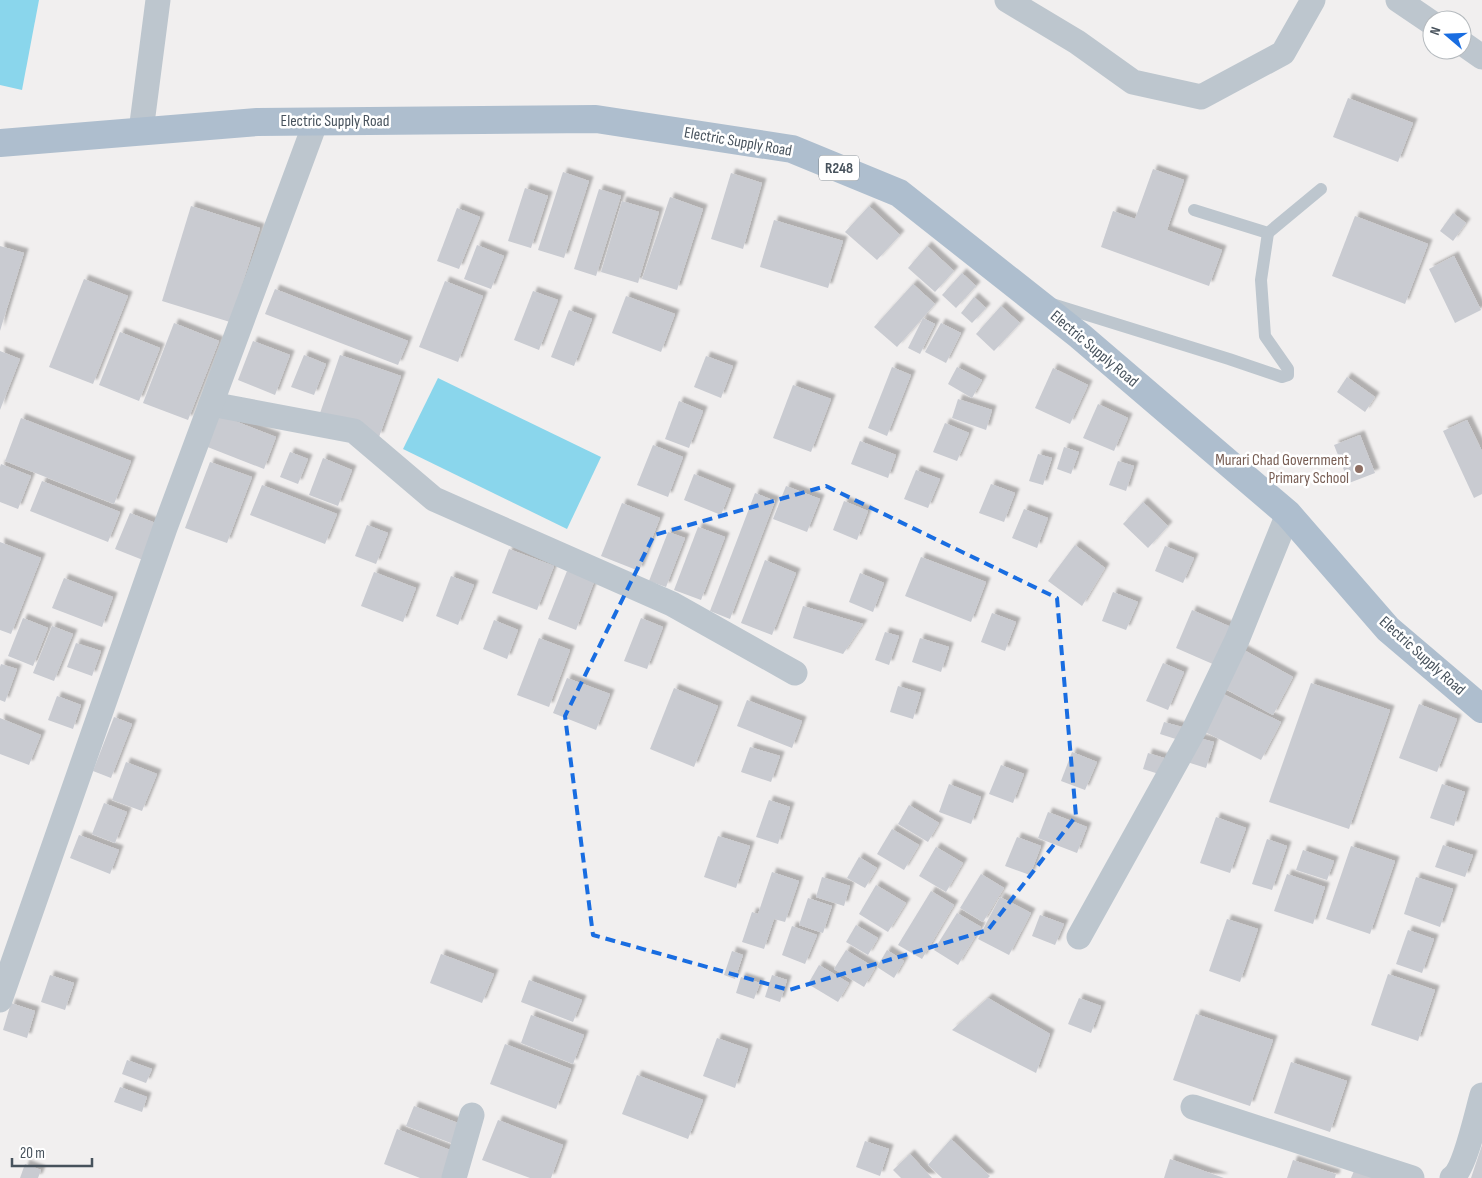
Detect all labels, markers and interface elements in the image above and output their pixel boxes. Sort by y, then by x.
north arrow [1422,10,1472,60]
text: N [1426,25,1444,37]
street label: Electric Supply Road [281,112,389,131]
street label: Electric Supply Road [683,123,793,161]
road number: R248 [819,156,859,180]
street label: Electric Supply Road [1046,307,1142,391]
place label: Murari Chad Government Primary School [1215,451,1349,488]
marker: Murari Chad Government Primary School [1353,463,1365,475]
street label: Electric Supply Road [1375,613,1469,699]
scale bar [12,1136,92,1168]
text: 20 m [20,1144,45,1163]

